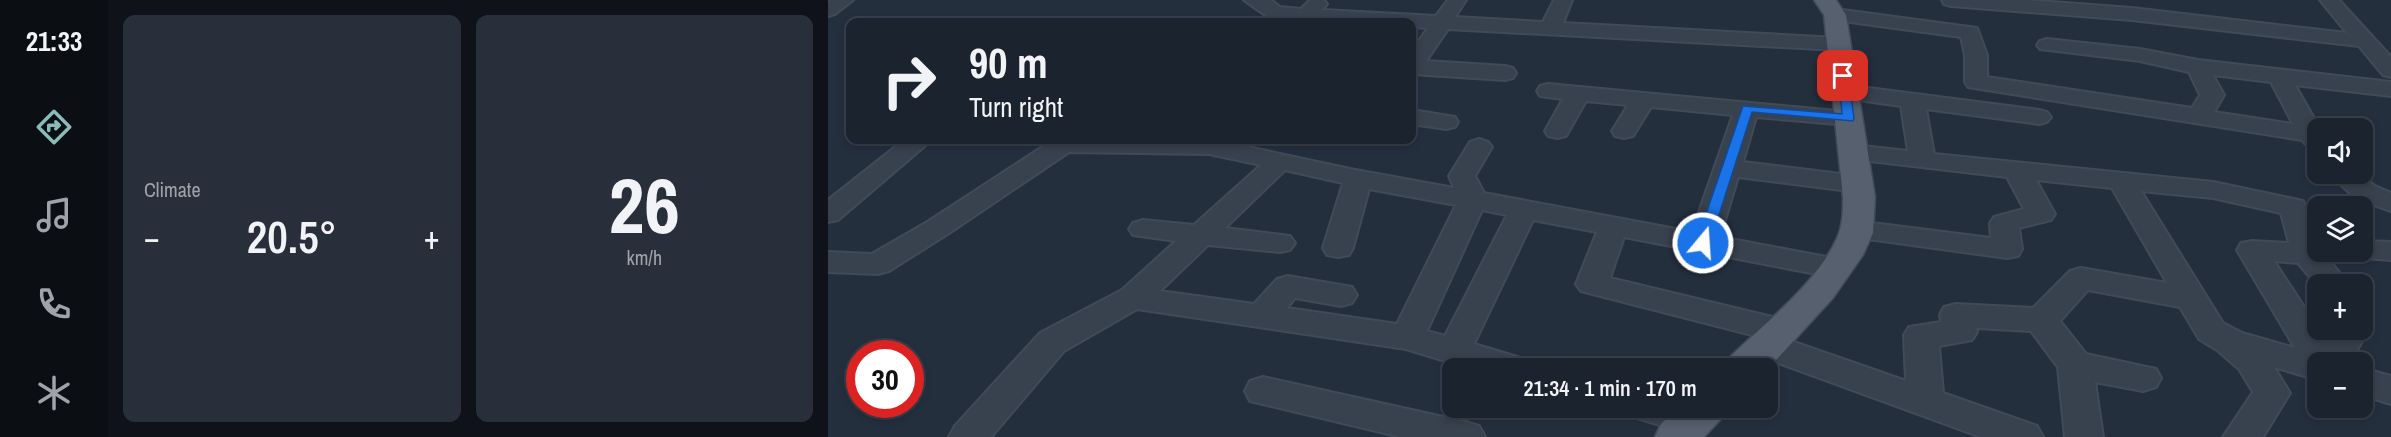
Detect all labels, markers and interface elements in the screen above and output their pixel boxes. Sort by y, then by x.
text: 21:33 [26,23,82,59]
text: 90 m [969,35,1048,91]
icon: right [870,42,948,120]
pin [1817,50,1868,101]
icon: arrive [1826,59,1859,92]
text: Turn right [969,89,1063,125]
icon: directions [33,106,75,148]
map controls [2307,118,2373,418]
button: sound [2307,118,2373,184]
text: 26 [609,152,680,257]
text: Climate [144,176,201,203]
icon: music [33,194,75,236]
button: layers [2307,196,2373,262]
text: 20.5° [247,206,337,267]
position arrow [1671,211,1735,275]
text: − [144,215,160,259]
text: + [424,215,439,259]
text: km/h [626,244,662,271]
button: + [2307,274,2373,340]
icon: phone [33,283,75,325]
speed limit sign: 30 [846,340,924,418]
button: − [2307,352,2373,418]
icon: climate [33,372,75,414]
text: 21:34 · 1 min · 170 m [1523,373,1697,403]

